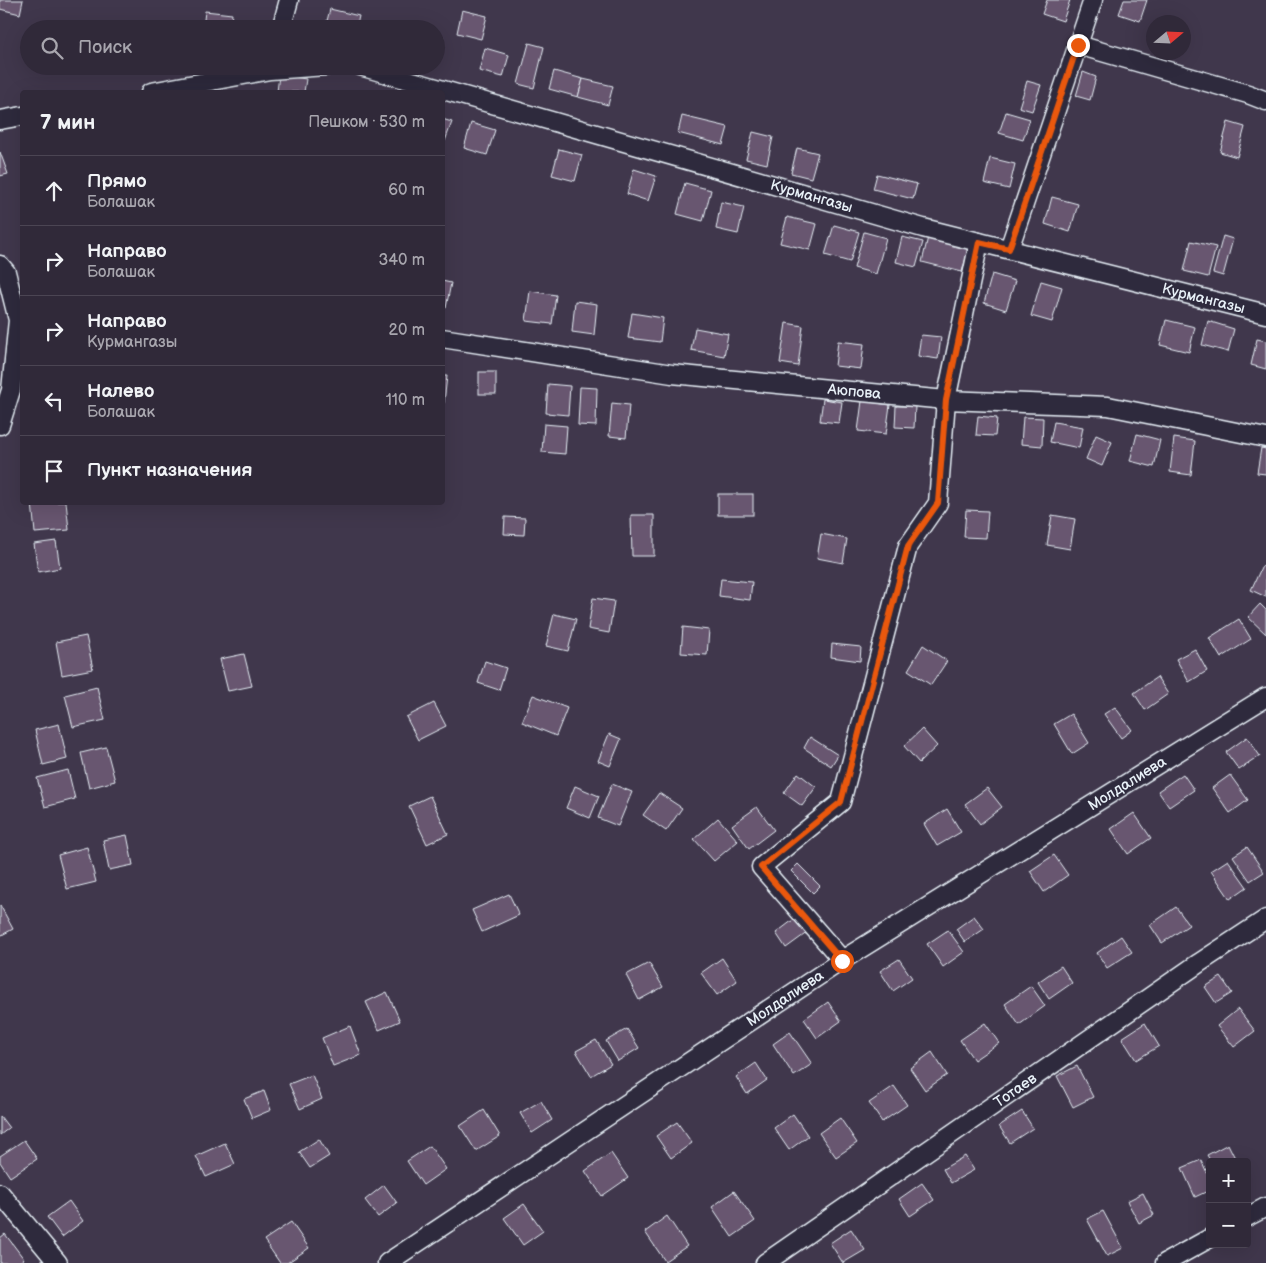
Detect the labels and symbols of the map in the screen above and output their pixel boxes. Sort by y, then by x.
north arrow [1146,15,1191,60]
route end [1067,34,1090,57]
street label: Курмангазы [768,175,855,217]
street label: Курмангазы [1160,279,1247,318]
street label: Аюпова [826,379,882,403]
street label: Молдалиева [1084,752,1170,815]
route start [831,950,854,973]
street label: Молдалиева [743,966,827,1031]
street label: Тотаев [990,1069,1040,1112]

